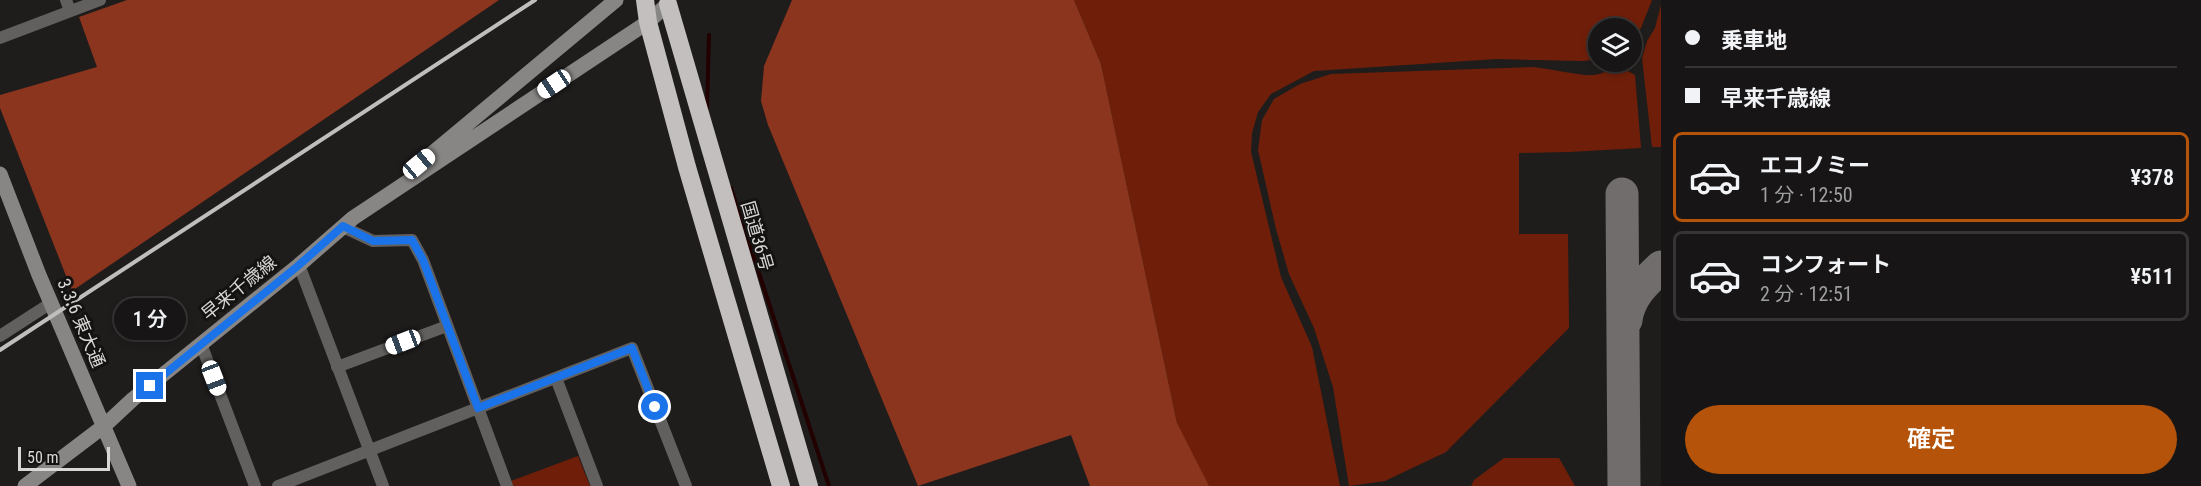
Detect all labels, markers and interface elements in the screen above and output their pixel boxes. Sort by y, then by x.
map controls [1588,18,1642,72]
button: layers [1588,18,1642,72]
text: 乗車地 [1721,28,1787,53]
car [534,66,574,102]
text: 早来千歳線 [1721,86,1831,111]
car [399,146,439,182]
icon: car [1688,150,1742,204]
text: エコノミー [1760,153,1870,178]
text: ¥378 [2130,165,2174,190]
text: 1 分 · 12:50 [1760,183,1853,207]
street label: 国道36号 [737,198,777,273]
icon: car [1688,249,1742,303]
street label: 早来千歳線 [197,251,280,324]
text: コンフォート [1760,252,1891,277]
text: ¥511 [2130,264,2174,289]
street label: 3.3.6 東大通 [53,275,110,370]
text: 2 分 · 12:51 [1760,282,1853,306]
callout: 1 分 [114,299,186,341]
text: 1 分 [133,307,167,331]
car [383,327,423,357]
car [199,358,229,398]
route end [136,372,163,399]
route start [641,393,668,420]
button: 確定 [1685,405,2177,474]
scale bar [18,444,110,472]
text: 50 m [27,448,59,467]

